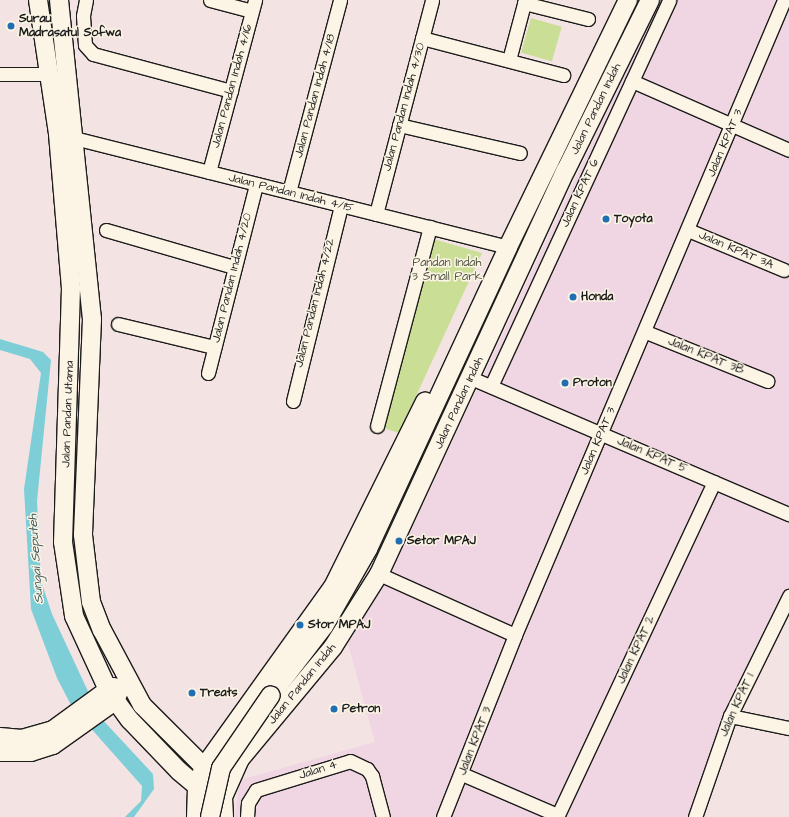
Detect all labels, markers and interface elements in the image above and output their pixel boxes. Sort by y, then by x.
place label: Surau Madrasatul Sofwa [19,12,121,40]
marker: Surau Madrasatul Sofwa [6,21,16,31]
street label: Jalan Pandan Indah 4/16 [209,23,255,149]
street label: Jalan Pandan Indah 4/18 [292,32,338,160]
street label: Jalan Pandan Indah 4/30 [380,41,428,173]
street label: Jalan Pandan Indah [568,61,624,157]
street label: Jalan KPAT 3 [704,107,746,179]
street label: Jalan KPAT 6 [558,157,602,229]
street label: Jalan Pandan Indah 4/15 [227,170,355,216]
street label: Jalan Pandan Indah 4/20 [209,212,255,344]
place label: Toyota [614,212,653,226]
marker: Toyota [601,214,611,224]
street label: Jalan KPAT 3A [696,228,776,272]
street label: Jalan Pandan Indah 4/22 [292,237,338,369]
park label: Pandan Indah 3 Small Park [412,256,482,284]
place label: Honda [581,290,613,304]
marker: Honda [568,292,578,302]
street label: Jalan KPAT 3B [666,334,746,378]
street label: Jalan Pandan Indah [431,355,487,451]
street label: Jalan Pandan Utama [59,360,77,468]
place label: Proton [573,376,612,390]
marker: Proton [560,378,570,388]
street label: Jalan KPAT 3 [577,405,619,477]
street label: Jalan KPAT 5 [615,434,689,476]
water label: Sungai Seputeh [25,514,47,604]
place label: Setor MPAJ [407,534,476,548]
marker: Setor MPAJ [394,536,404,546]
street label: Jalan KPAT 2 [614,614,658,686]
place label: Stor MPAJ [308,618,370,632]
marker: Stor MPAJ [295,620,305,630]
street label: Jalan Pandan Indah [265,641,339,727]
street label: Jalan KPAT 1 [717,671,757,739]
place label: Treats [200,686,238,700]
marker: Treats [187,688,197,698]
place label: Petron [342,702,380,716]
marker: Petron [329,704,339,714]
street label: Jalan KPAT 3 [455,705,495,777]
street label: Jalan 4 [297,757,339,783]

